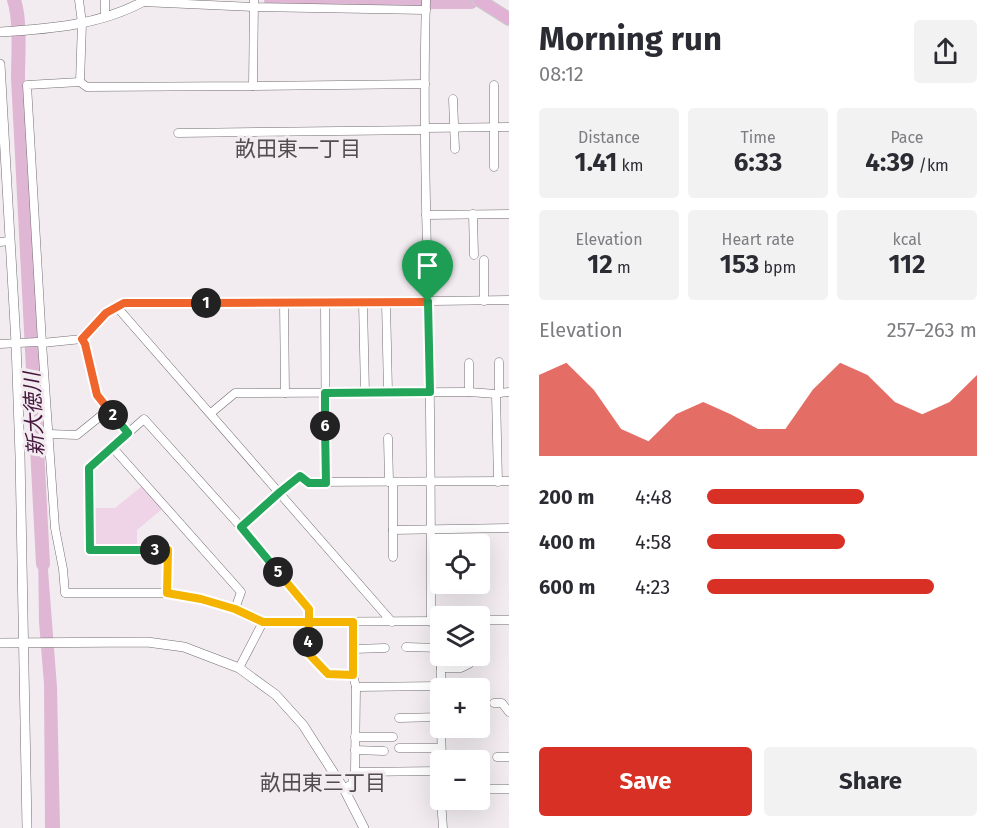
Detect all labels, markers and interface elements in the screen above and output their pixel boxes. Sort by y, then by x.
text: Morning run [539,19,722,59]
button: share [914,20,977,83]
text: 08:12 [539,62,584,86]
text: Distance [578,128,640,147]
text: Time [740,128,776,147]
text: Pace [890,128,924,147]
district label: 畝田東一丁目 [235,136,361,162]
text: 1.41 [575,147,617,178]
text: 6:33 [734,147,782,178]
text: 4:39 [865,147,914,178]
text: km [617,156,643,175]
text: /km [914,156,949,175]
text: Elevation [575,230,643,249]
text: Heart rate [722,230,794,249]
text: kcal [893,230,921,249]
pin [402,240,453,302]
icon: arrive [411,249,444,282]
text: 12 [587,249,613,280]
text: 153 [720,249,759,280]
text: 112 [888,249,926,280]
text: m [613,258,631,277]
text: bpm [759,258,796,277]
pin: 1 [191,288,221,318]
text: 1 [202,293,210,312]
text: Elevation [539,318,623,342]
text: 257–263 m [887,318,977,342]
water label: 新大徳川 [19,369,49,457]
pin: 2 [98,400,128,430]
text: 2 [109,405,117,424]
pin: 6 [310,411,340,441]
text: 6 [320,416,330,435]
text: 200 m [539,485,594,509]
text: 4:48 [635,485,672,509]
text: 400 m [539,530,595,554]
text: 4:58 [635,530,672,554]
map controls [430,534,490,810]
button: locate [430,534,490,594]
pin: 3 [140,535,170,565]
text: 3 [151,540,159,559]
pin: 5 [263,557,293,587]
text: 5 [274,562,282,581]
text: 600 m [539,575,595,599]
text: 4:23 [635,575,670,599]
button: layers [430,606,490,666]
pin: 4 [293,627,323,657]
text: 4 [303,632,313,651]
button: + [430,678,490,738]
button: Save [539,747,752,816]
button: Share [764,747,977,816]
button: − [430,750,490,810]
district label: 畝田東三丁目 [260,770,386,796]

